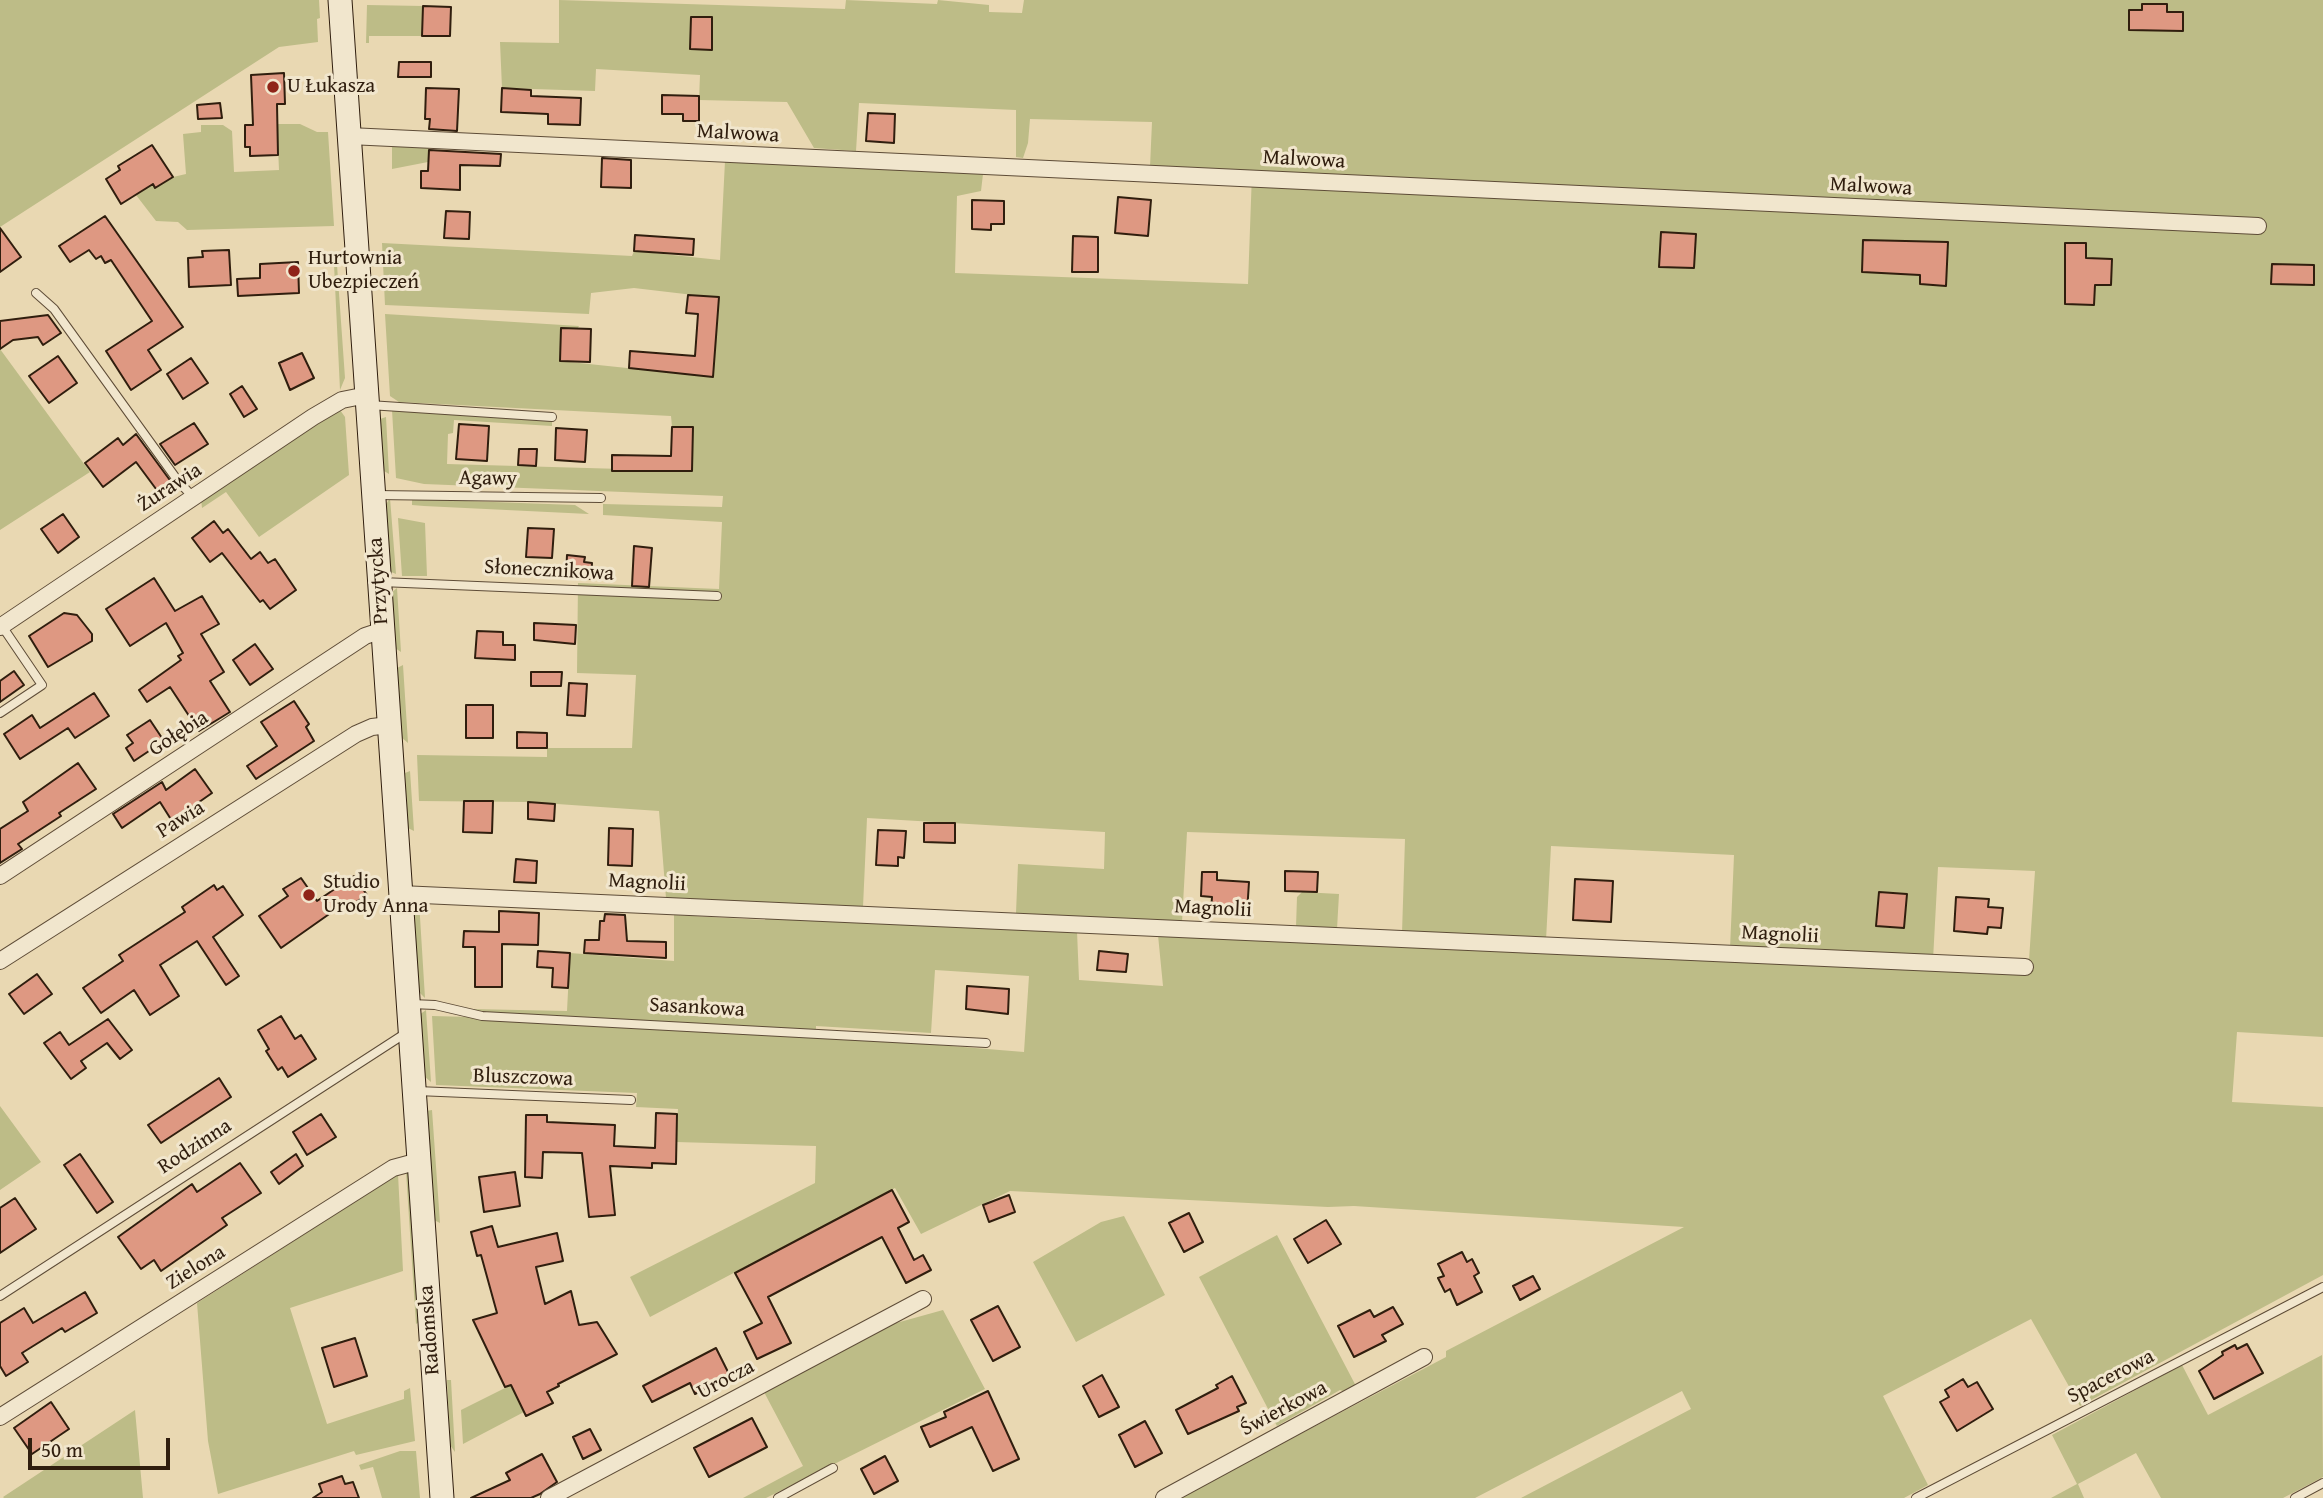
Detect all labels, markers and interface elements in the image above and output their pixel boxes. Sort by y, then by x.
place label: U Łukasza [287,74,375,100]
marker: U Łukasza [265,79,281,95]
street label: Malwowa [696,119,780,149]
street label: Malwowa [1262,145,1346,175]
street label: Malwowa [1829,172,1913,202]
place label: Hurtownia Ubezpieczeń [308,246,419,296]
marker: Hurtownia Ubezpieczeń [286,263,302,279]
street label: Żurawia [133,458,207,518]
street label: Agawy [459,466,517,492]
street label: Przytycka [363,537,395,625]
street label: Słonecznikowa [483,555,615,587]
street label: Gołębia [145,706,213,762]
street label: Pawia [152,796,210,844]
street label: Magnolii [608,868,686,898]
place label: Studio Urody Anna [323,870,428,920]
marker: Studio Urody Anna [301,887,317,903]
street label: Magnolii [1174,894,1252,924]
street label: Magnolii [1741,920,1819,950]
street label: Sasankowa [649,993,745,1023]
street label: Bluszczowa [473,1064,573,1092]
street label: Rodzinna [153,1114,237,1180]
street label: Zielona [162,1240,230,1296]
street label: Radomska [414,1284,446,1376]
street label: Spacerowa [2063,1344,2159,1410]
street label: Urocza [693,1354,759,1406]
street label: Świerkowa [1236,1376,1332,1442]
scale bar [32,1424,173,1468]
text: 50 m [41,1434,83,1465]

